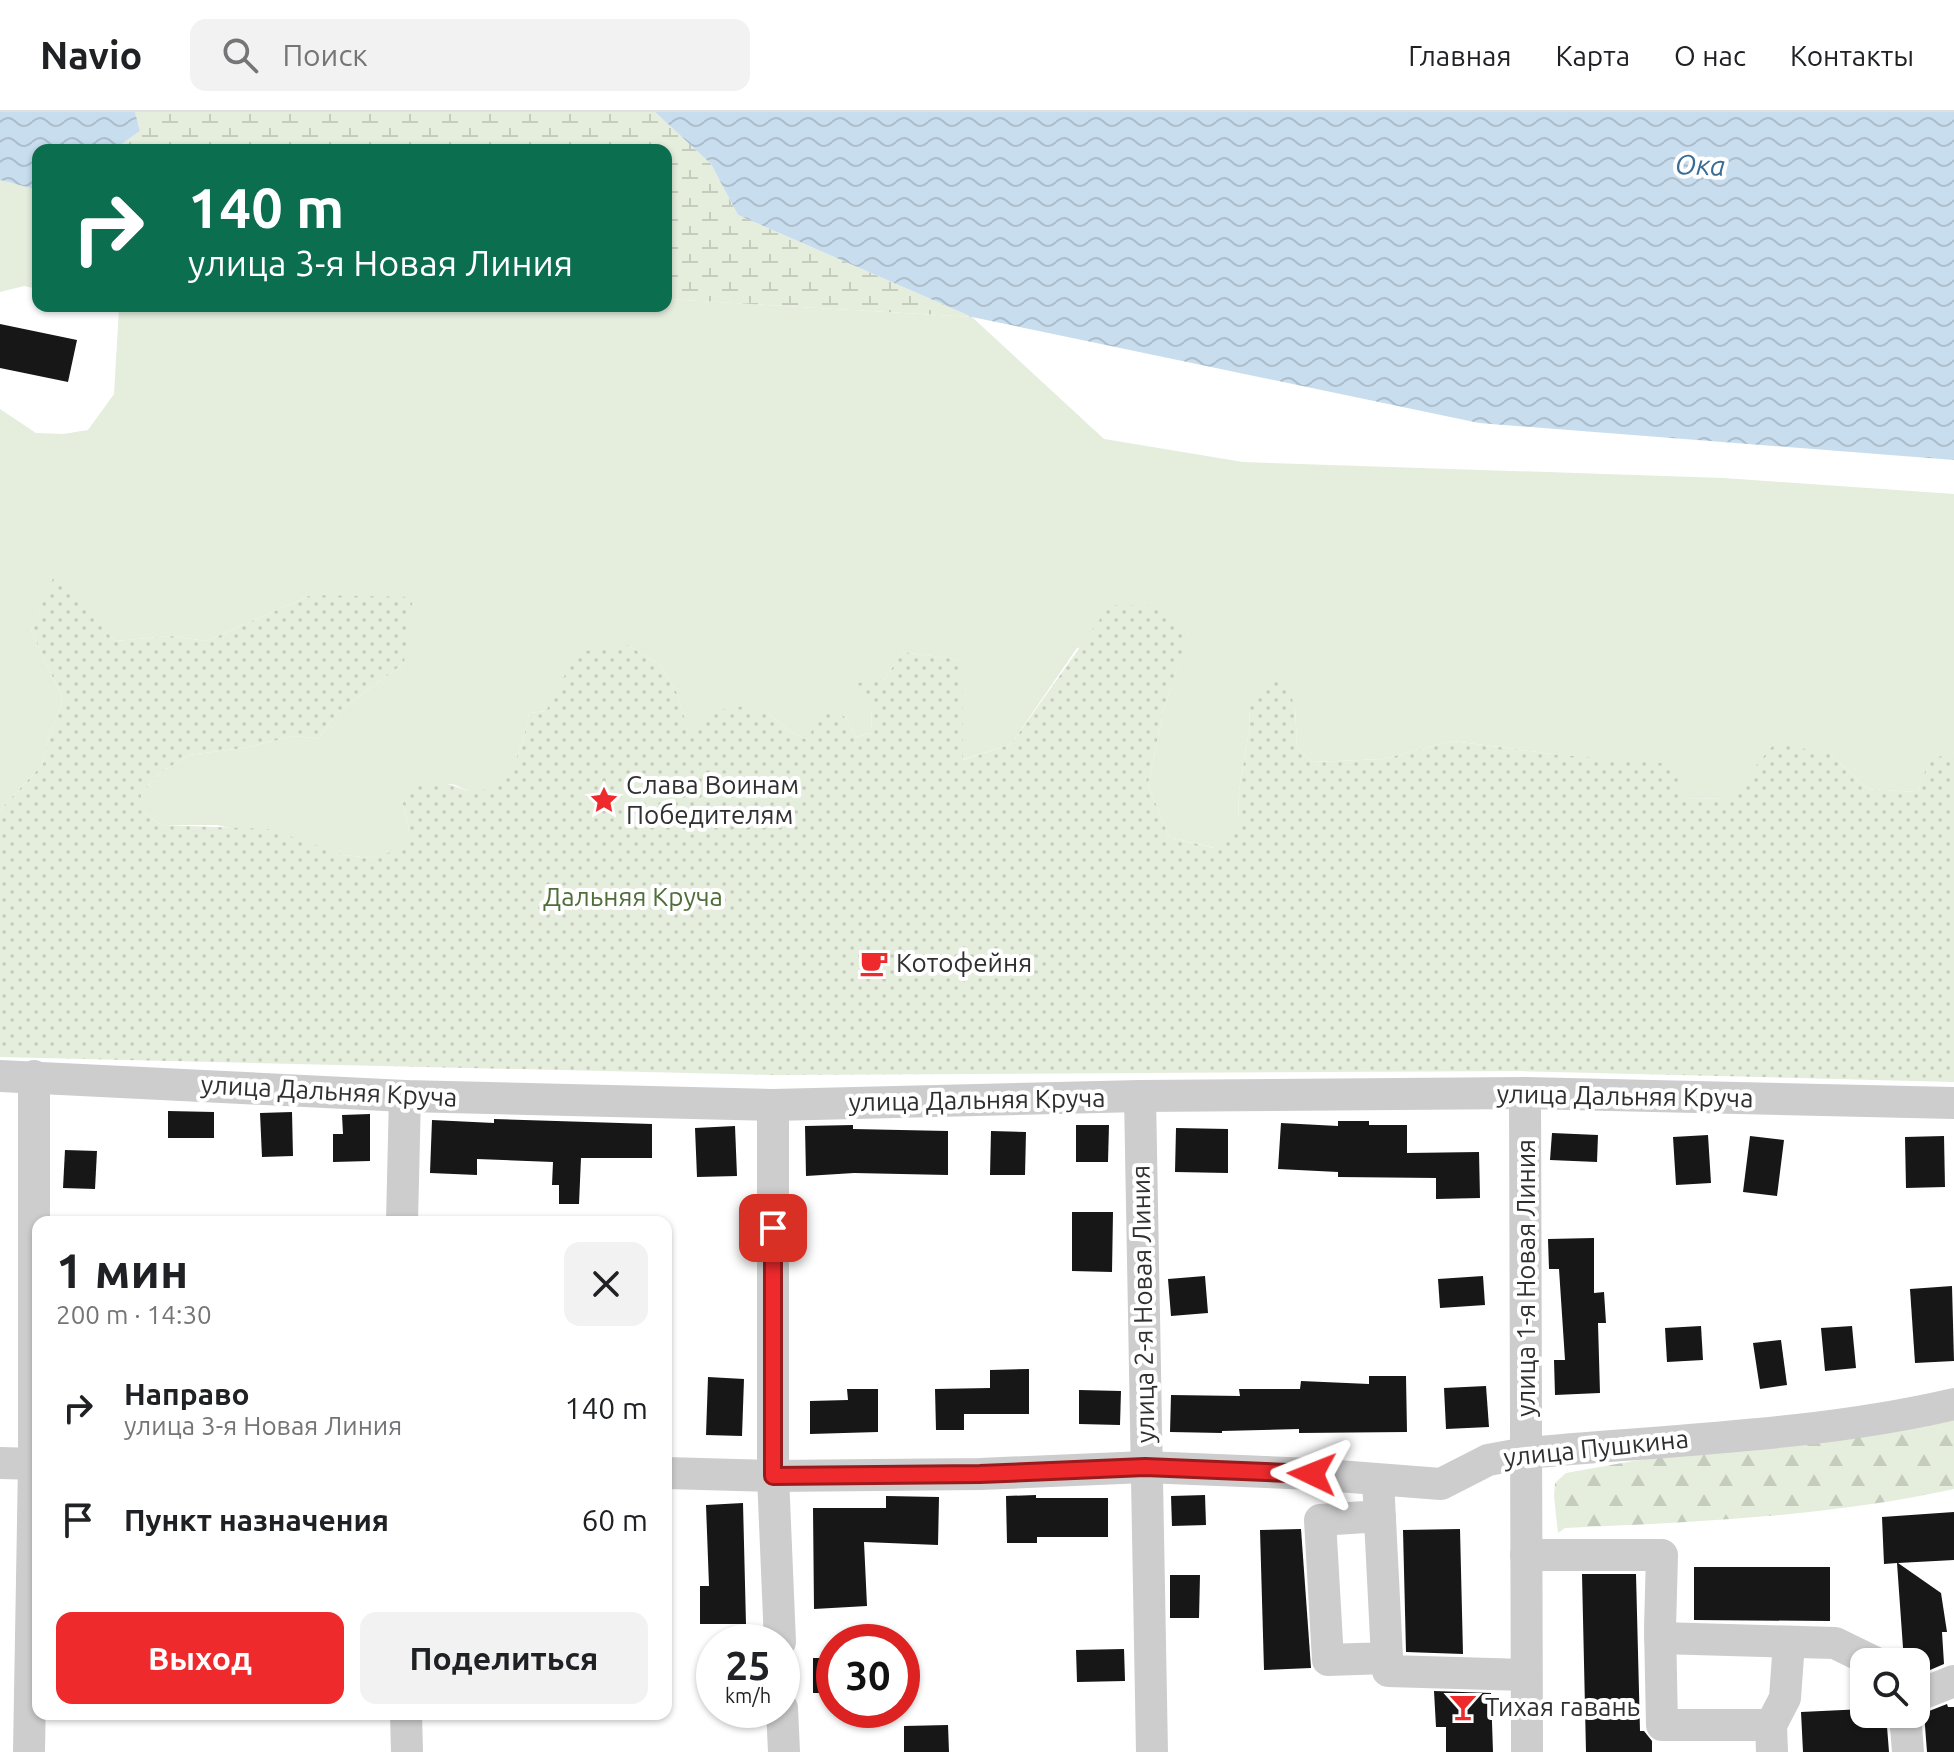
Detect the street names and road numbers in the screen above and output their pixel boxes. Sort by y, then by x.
street label: улица Дальняя Круча [200,1069,458,1112]
street label: улица Дальняя Круча [1496,1079,1754,1112]
street label: улица Дальняя Круча [848,1083,1106,1116]
street label: улица 1-я Новая Линия [1511,1139,1540,1417]
street label: улица 2-я Новая Линия [1126,1165,1159,1443]
street label: улица Пушкина [1502,1423,1690,1472]

